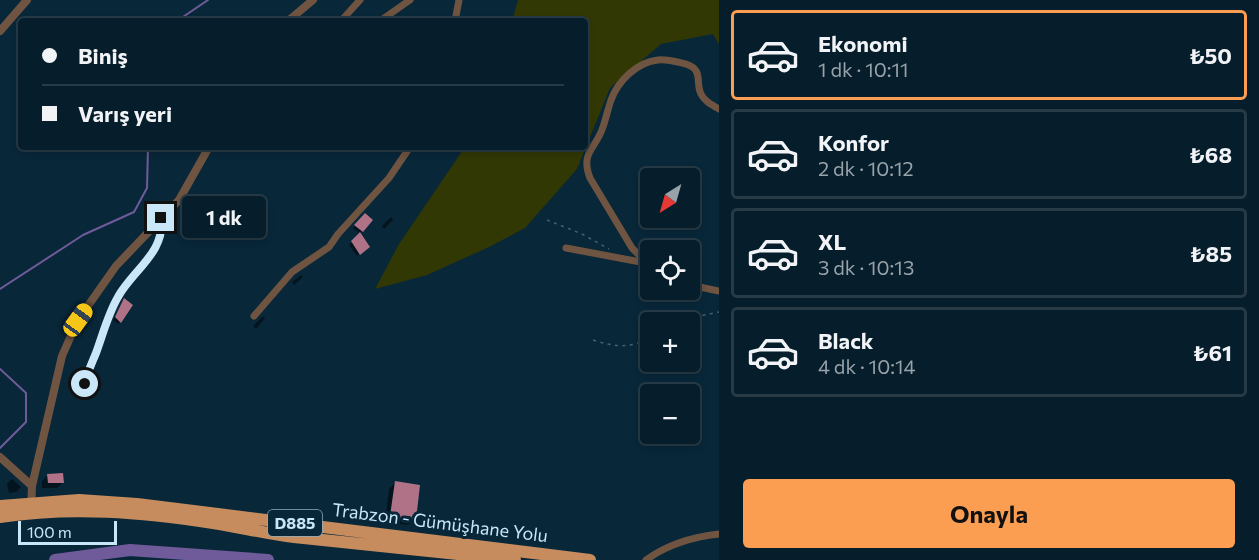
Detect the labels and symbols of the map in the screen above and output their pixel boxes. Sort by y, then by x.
north arrow [640,168,700,228]
callout: 1 dk [182,197,266,239]
route end [147,204,174,231]
car [60,300,96,340]
route start [71,370,98,397]
street label: Trabzon - Gümüşhane Yolu [331,498,549,546]
road number: D885 [268,510,322,536]
scale bar [18,518,117,546]

